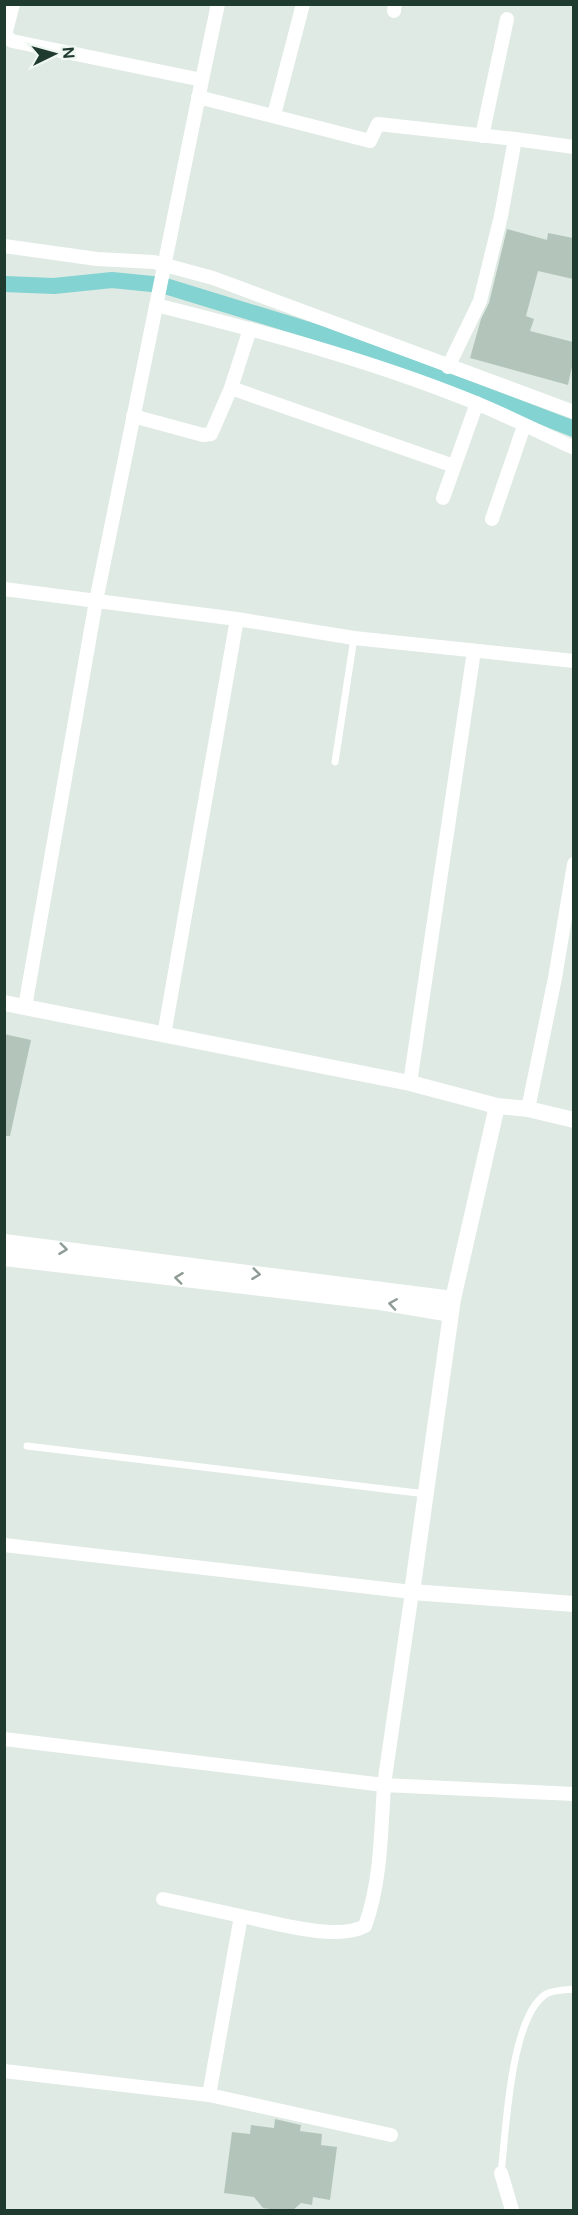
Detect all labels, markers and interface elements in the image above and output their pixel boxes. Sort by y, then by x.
north arrow [24,24,84,84]
text: N [57,46,79,59]
one-way arrow [58,1243,67,1255]
one-way arrow [251,1267,261,1279]
one-way arrow [175,1272,184,1284]
one-way arrow [389,1299,398,1311]

